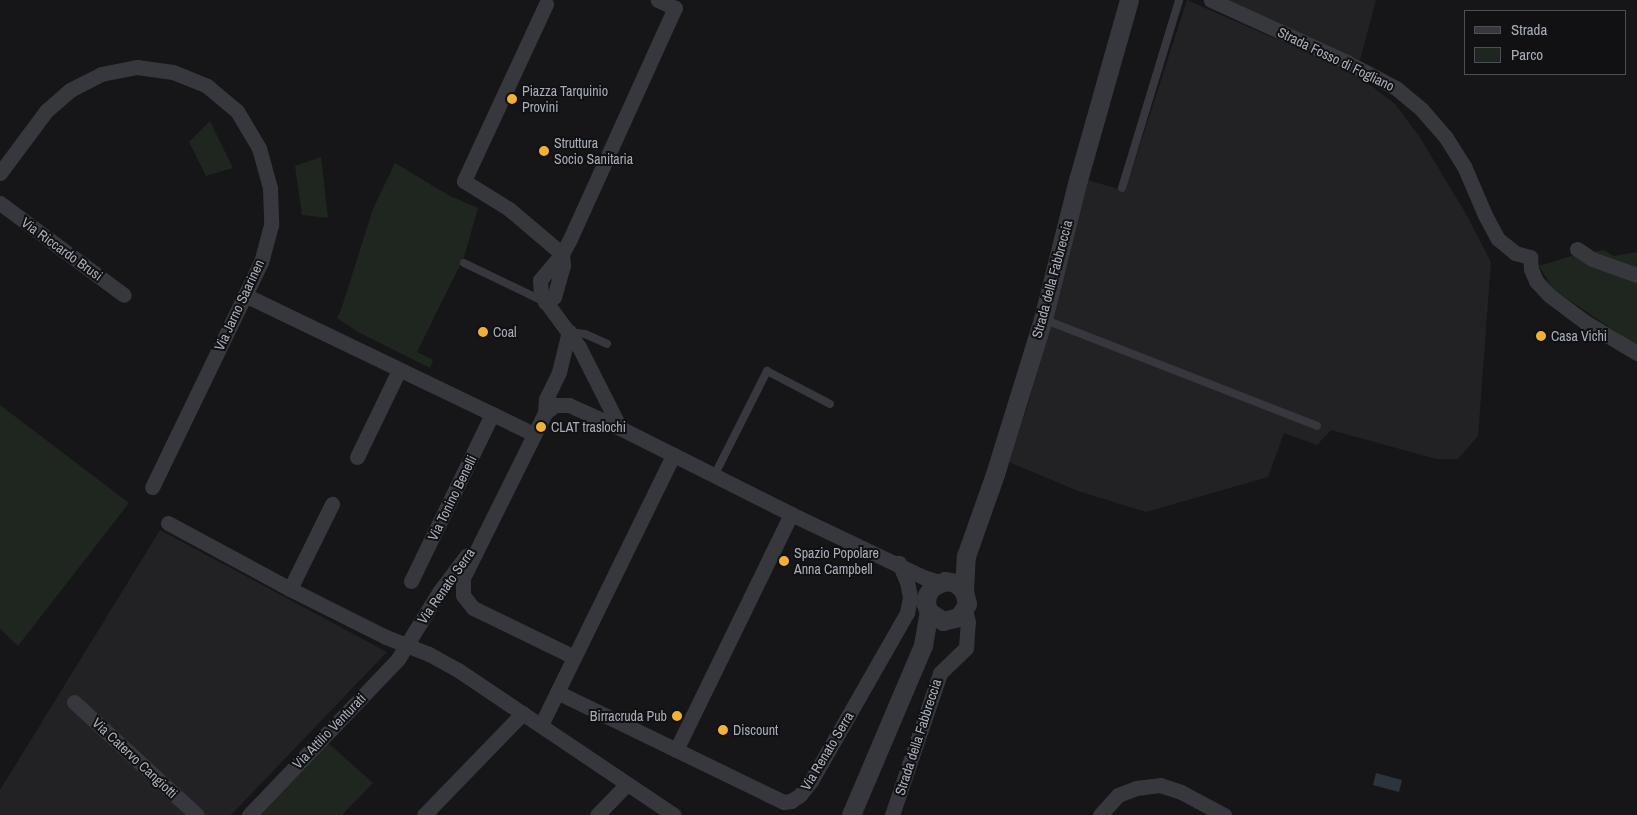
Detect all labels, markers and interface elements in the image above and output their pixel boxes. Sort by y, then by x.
legend [1464,10,1627,75]
text: Strada [1511,19,1547,40]
street label: Strada Fosso di Fogliano [1275,23,1397,95]
text: Parco [1511,44,1543,65]
place label: Piazza Tarquinio Provini [522,83,608,115]
marker: Piazza Tarquinio Provini [506,93,518,105]
place label: Struttura Socio Sanitaria [554,135,633,168]
marker: Struttura Socio Sanitaria [538,145,550,157]
street label: Via Riccardo Brusi [18,214,106,284]
street label: Strada della Fabbreccia [1028,218,1076,340]
street label: Via Jarno Saarinen [211,257,267,353]
place label: Coal [493,324,517,340]
marker: Coal [477,326,489,338]
place label: Casa Vichi [1551,328,1607,344]
marker: Casa Vichi [1535,330,1547,342]
place label: CLAT traslochi [551,419,626,435]
marker: CLAT traslochi [535,421,547,433]
street label: Via Tonino Benelli [424,453,480,543]
street label: Via Renato Serra [414,545,478,627]
place label: Spazio Popolare Anna Campbell [794,545,879,578]
marker: Spazio Popolare Anna Campbell [778,555,790,567]
street label: Strada della Fabbreccia [891,677,945,797]
street label: Via Attilio Venturati [289,690,369,772]
place label: Birracruda Pub [590,708,667,724]
street label: Via Renato Serra [797,709,857,793]
marker: Birracruda Pub [671,710,683,722]
street label: Via Catervo Cangiotti [89,714,181,802]
place label: Discount [733,722,778,738]
marker: Discount [717,724,729,736]

